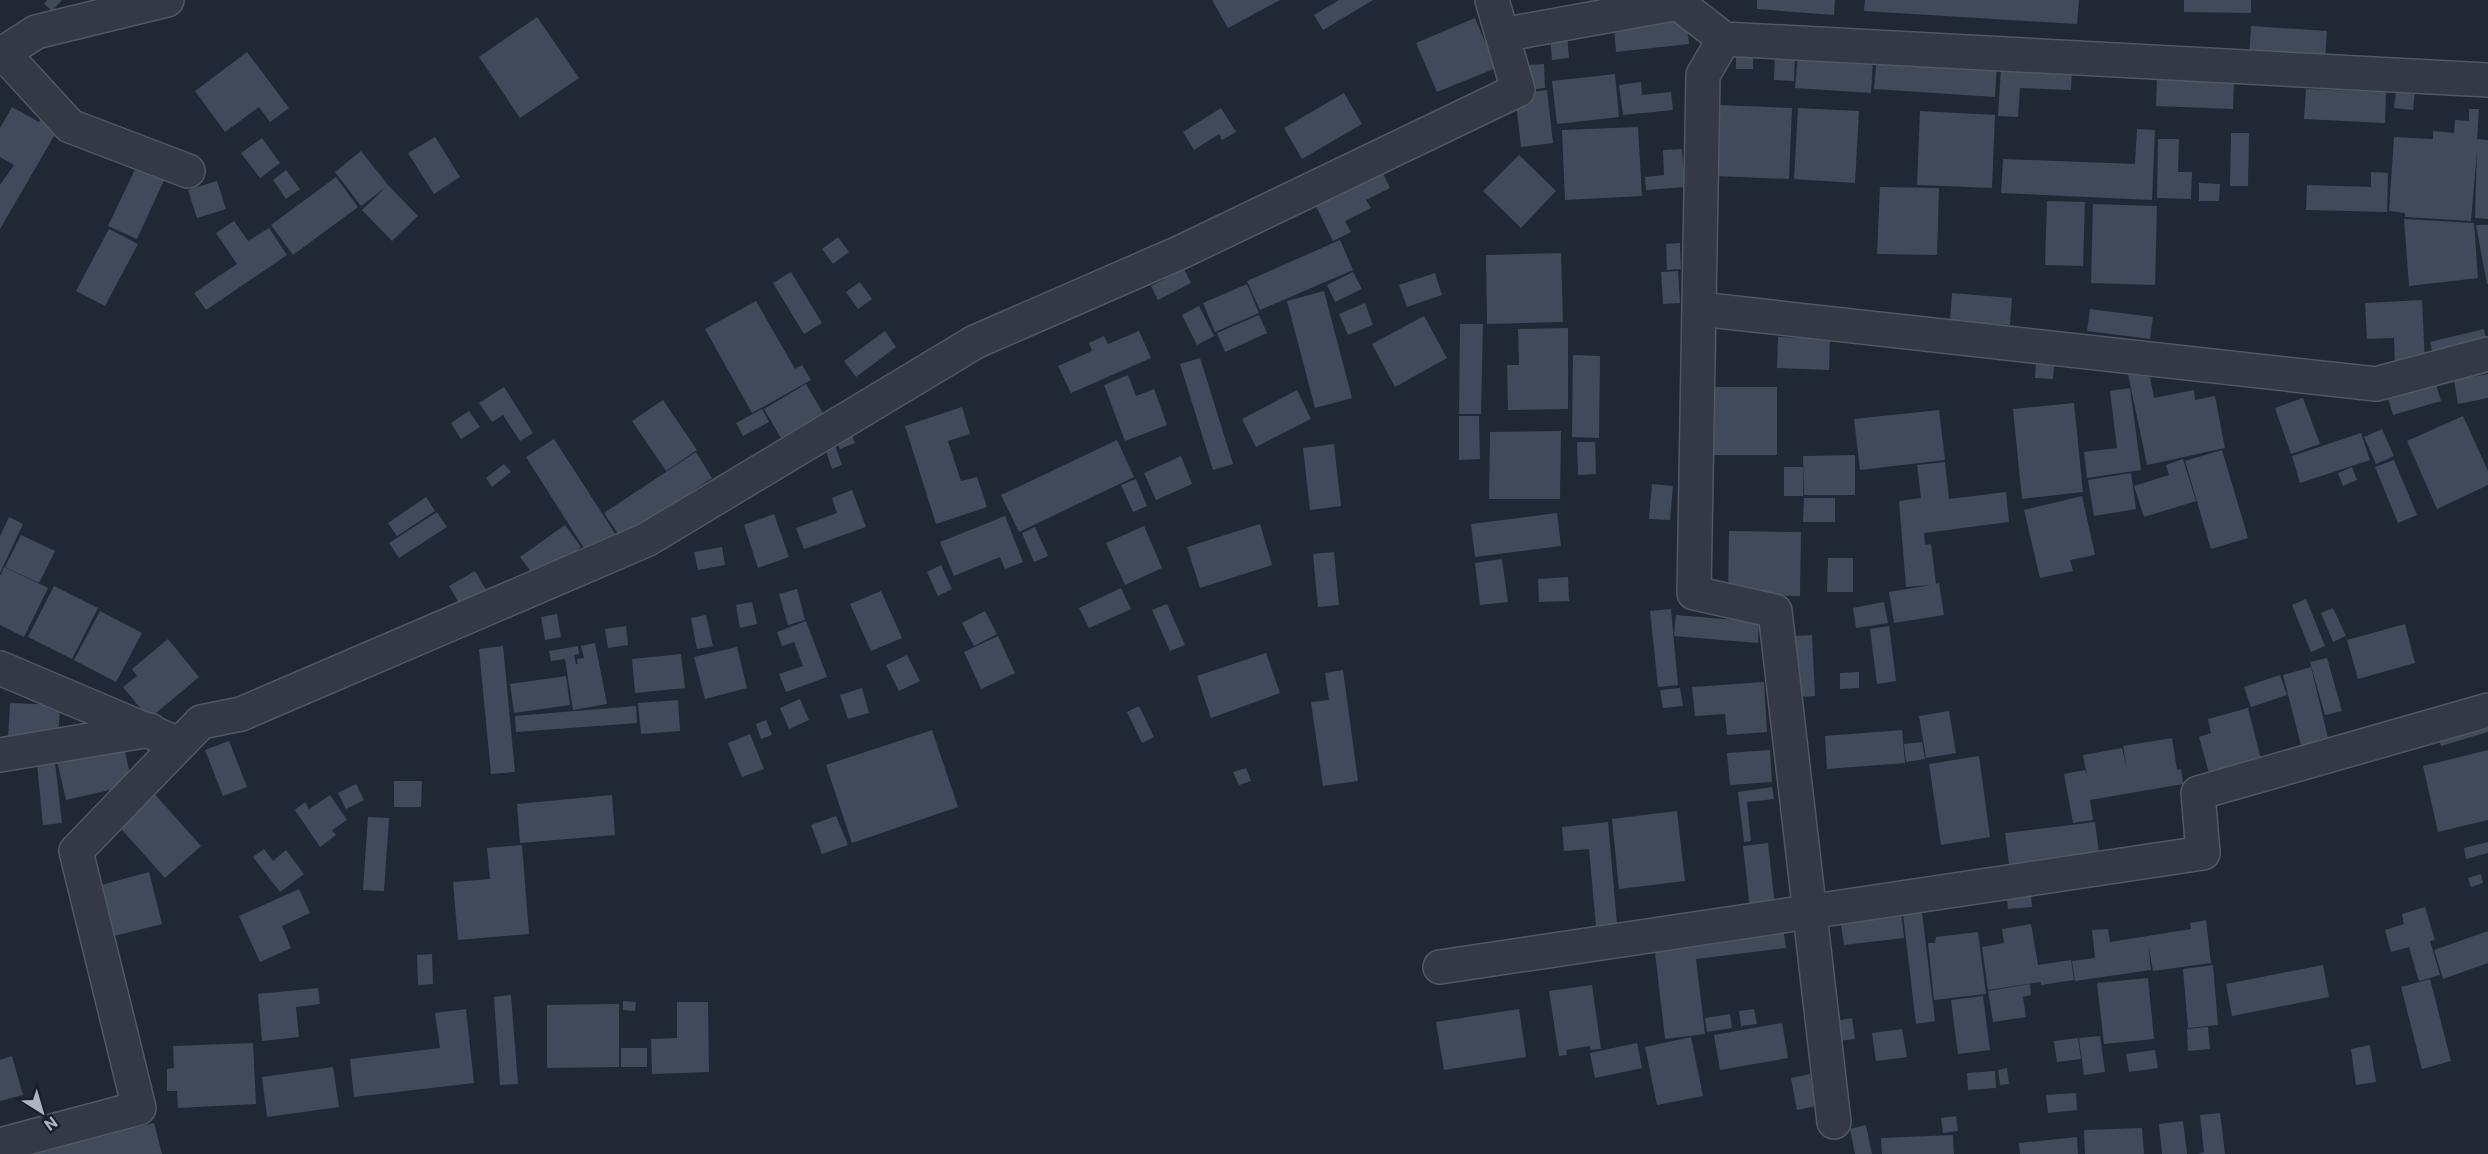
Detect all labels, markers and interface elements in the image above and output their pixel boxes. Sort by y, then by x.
north arrow [12,1082,72,1142]
text: N [40,1113,61,1135]

